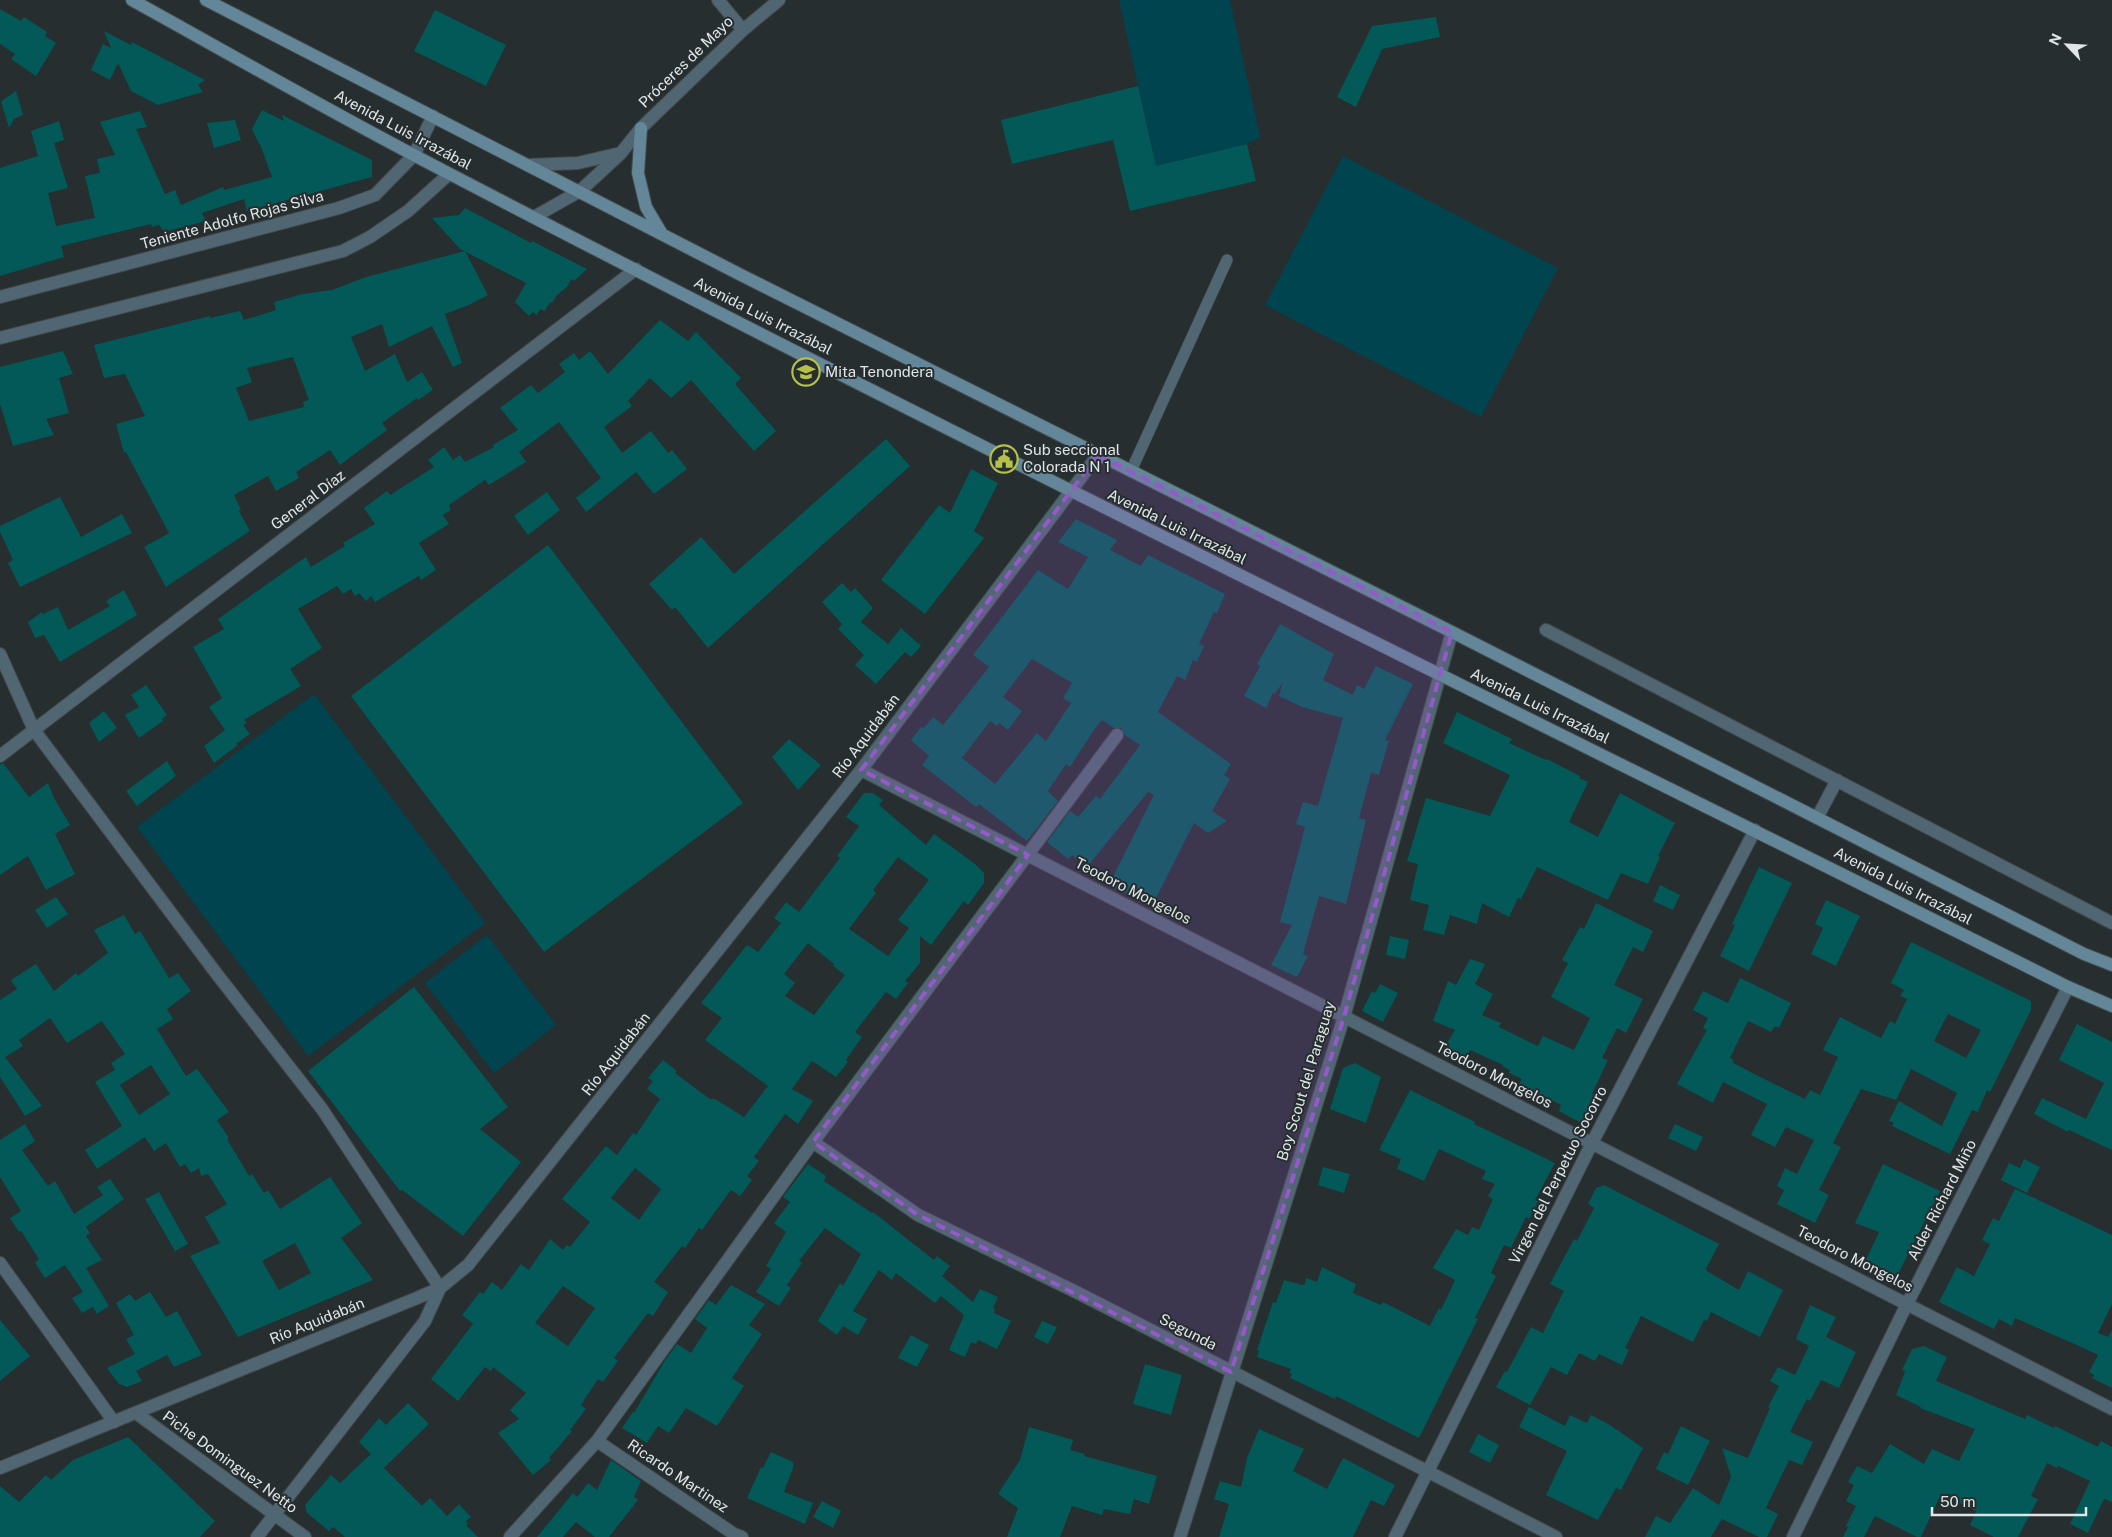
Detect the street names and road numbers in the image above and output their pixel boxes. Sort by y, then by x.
street label: Próceres de Mayo [635,12,736,111]
street label: Avenida Luis Irrazábal [332,86,475,173]
street label: Teniente Adolfo Rojas Silva [139,187,325,252]
street label: Avenida Luis Irrazábal [691,273,835,358]
street label: General Díaz [267,466,348,533]
street label: Avenida Luis Irrazábal [1105,485,1249,568]
street label: Avenida Luis Irrazábal [1468,664,1612,747]
street label: Río Aquidabán [829,690,903,781]
street label: Avenida Luis Irrazábal [1831,843,1975,928]
street label: Teodoro Mongelos [1072,854,1194,927]
street label: Boy Scout del Paraguay [1273,999,1338,1163]
street label: Río Aquidabán [578,1009,653,1099]
street label: Teodoro Mongelos [1433,1038,1555,1111]
street label: Virgen del Perpetuo Socorro [1505,1083,1610,1267]
street label: Alder Richard Miño [1904,1137,1979,1263]
street label: Teodoro Mongelos [1794,1222,1916,1295]
street label: Río Aquidabán [267,1294,367,1347]
street label: Segunda [1157,1310,1220,1353]
street label: Piche Dominguez Netto [160,1407,301,1516]
street label: Ricardo Martinez [625,1436,732,1516]

